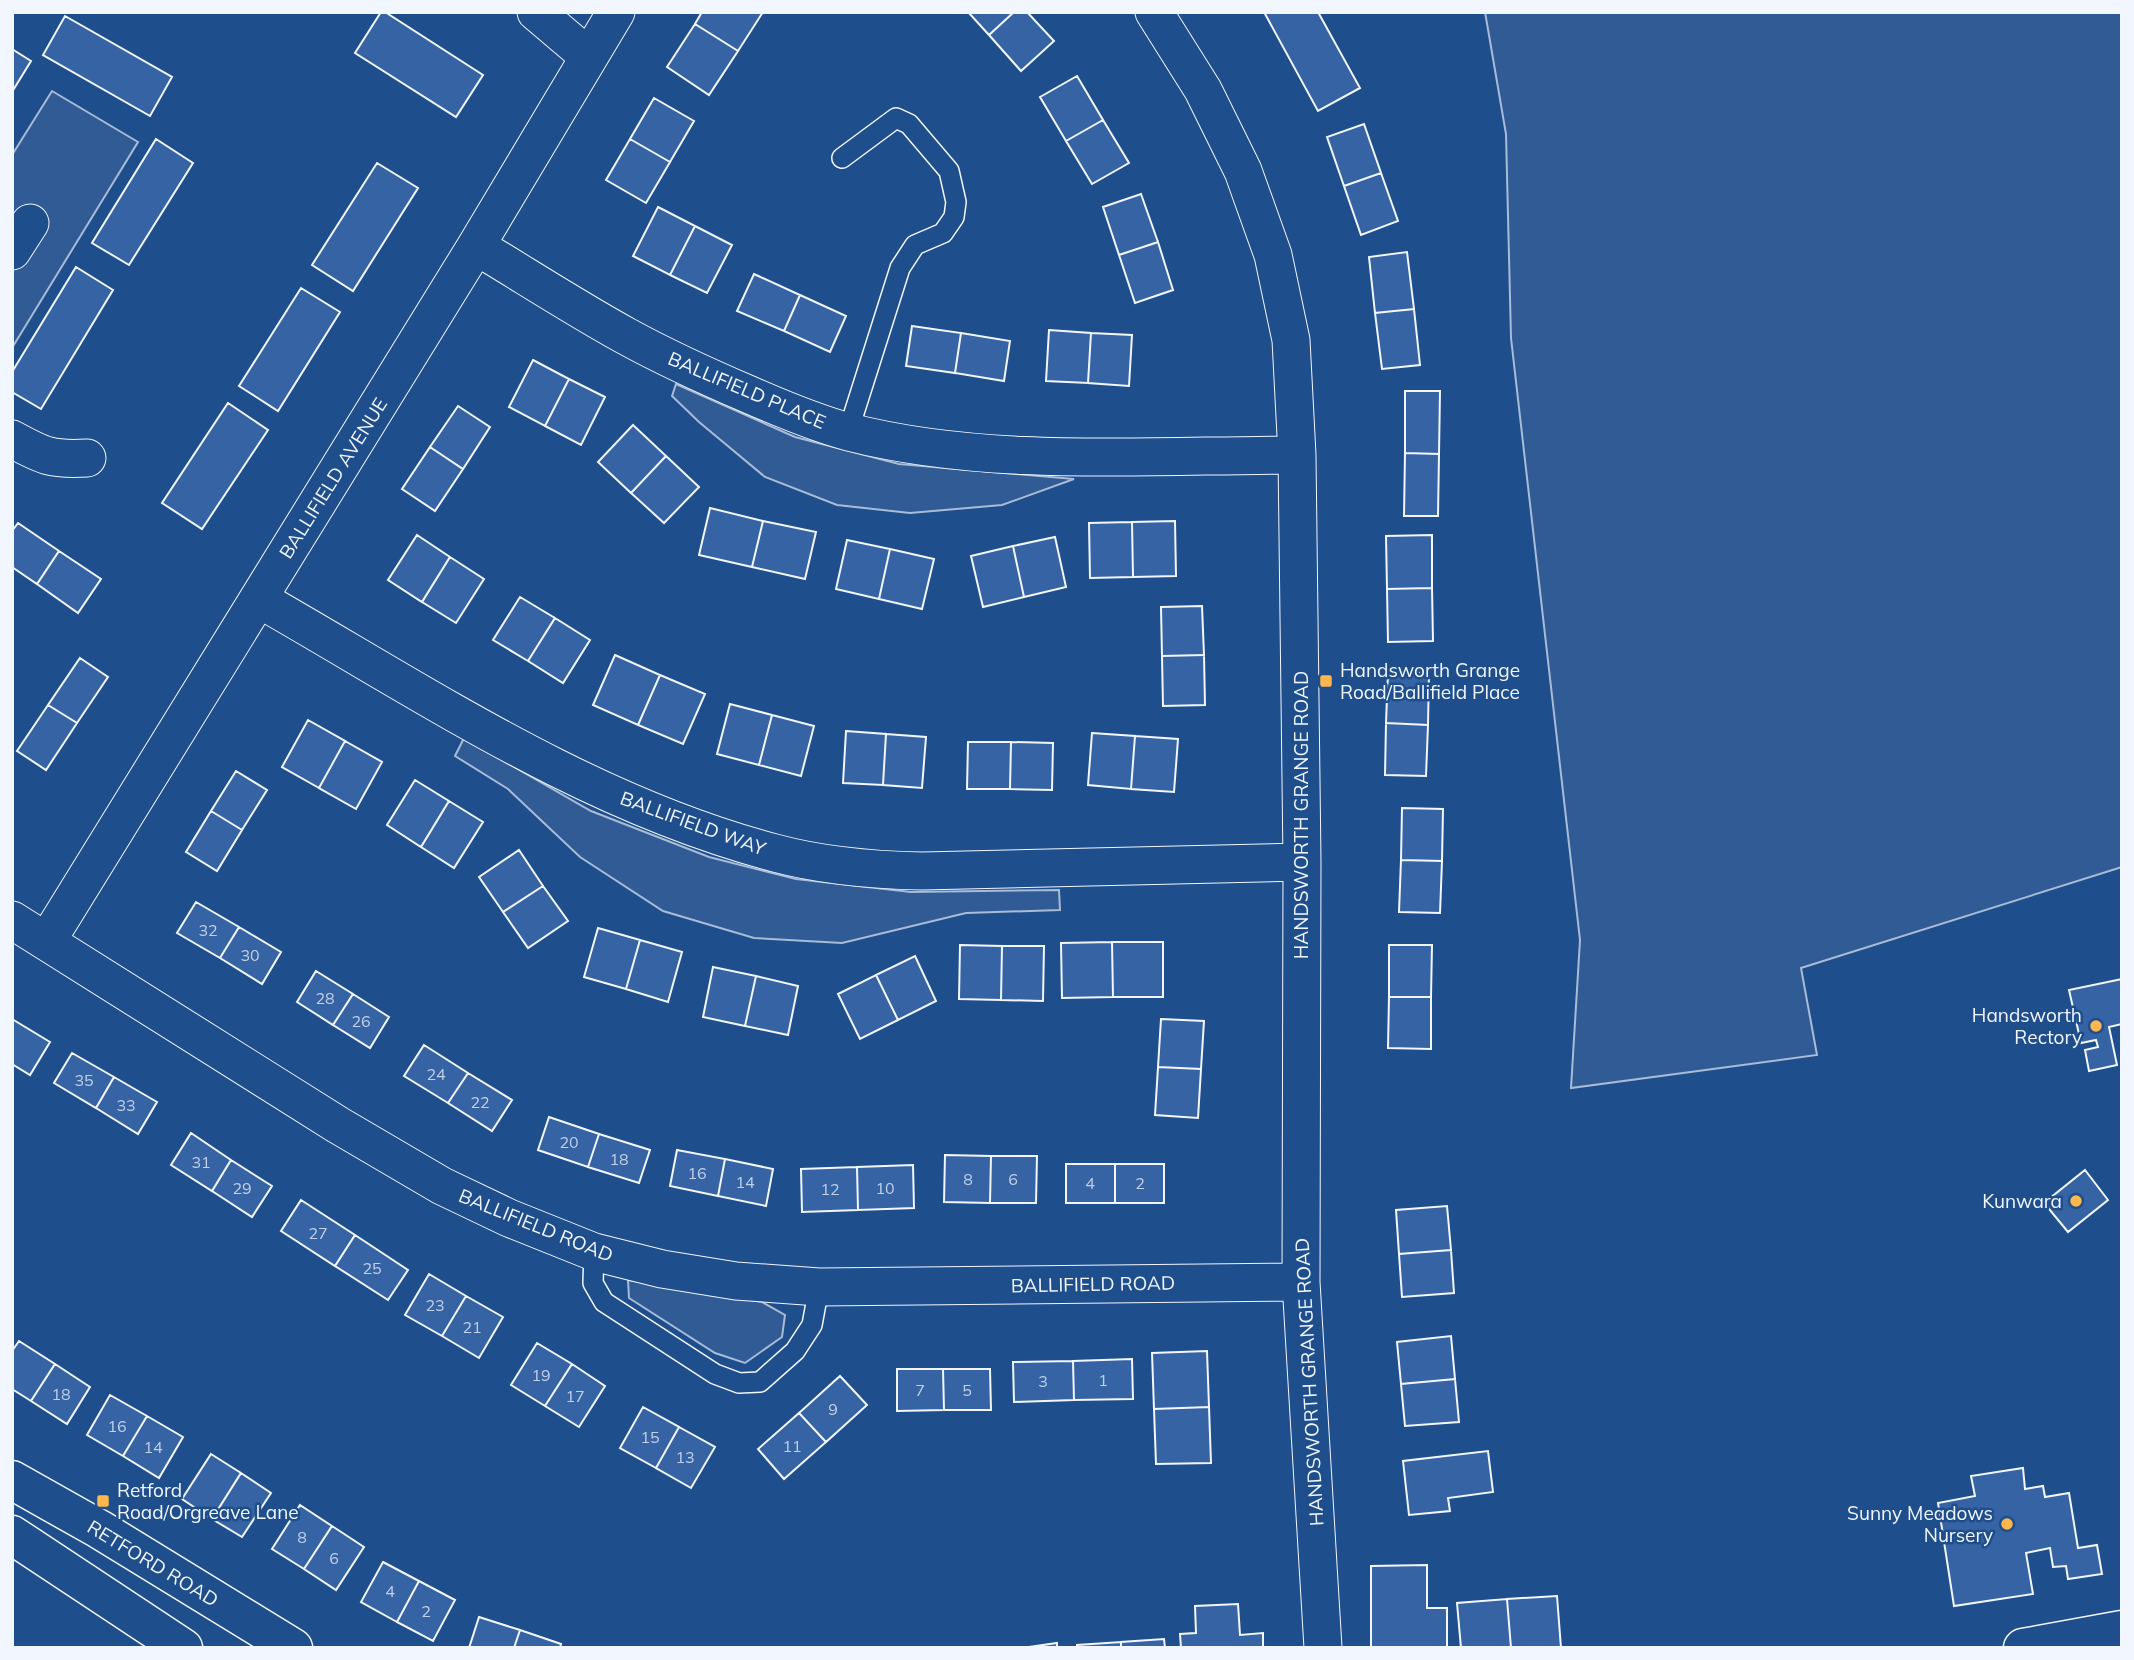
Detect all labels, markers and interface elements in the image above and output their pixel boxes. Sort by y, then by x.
street label: BALLIFIELD PLACE [665,346,829,434]
street label: BALLIFIELD AVENUE [274,393,392,563]
place label: Handsworth Grange Road/Ballifield Place [1340,658,1520,704]
street label: HANDSWORTH GRANGE ROAD [1289,671,1313,959]
marker: Handsworth Grange Road/Ballifield Place [1318,673,1334,689]
street label: BALLIFIELD WAY [617,786,769,861]
house number: 32 [198,920,218,940]
house number: 30 [240,945,260,965]
house number: 28 [315,988,335,1008]
place label: Handsworth Rectory [1972,1003,2082,1049]
house number: 26 [351,1011,371,1031]
marker: Handsworth Rectory [2088,1018,2104,1034]
house number: 24 [426,1064,446,1084]
house number: 35 [74,1070,94,1090]
house number: 22 [470,1092,490,1112]
house number: 33 [116,1095,136,1115]
house number: 20 [559,1132,579,1152]
house number: 18 [609,1149,629,1169]
house number: 31 [191,1152,211,1172]
house number: 16 [687,1163,707,1183]
house number: 8 [963,1169,973,1189]
house number: 6 [1008,1169,1018,1189]
house number: 14 [735,1172,755,1192]
house number: 4 [1085,1173,1095,1193]
house number: 2 [1135,1173,1145,1193]
house number: 29 [232,1178,252,1198]
house number: 10 [875,1178,895,1198]
house number: 12 [820,1179,840,1199]
street label: BALLIFIELD ROAD [455,1183,617,1267]
place label: Kunwara [1982,1189,2062,1213]
marker: Kunwara [2068,1193,2084,1209]
house number: 27 [308,1223,328,1243]
street label: HANDSWORTH GRANGE ROAD [1289,1237,1329,1527]
house number: 25 [362,1258,382,1278]
street label: BALLIFIELD ROAD [1011,1271,1175,1297]
house number: 23 [425,1295,445,1315]
house number: 21 [462,1317,482,1337]
house number: 19 [531,1365,551,1385]
house number: 1 [1098,1370,1108,1390]
house number: 3 [1038,1371,1048,1391]
house number: 7 [915,1380,925,1400]
house number: 5 [962,1380,972,1400]
house number: 18 [51,1384,71,1404]
house number: 17 [565,1386,585,1406]
house number: 9 [828,1399,838,1419]
house number: 16 [107,1416,127,1436]
house number: 15 [640,1427,660,1447]
house number: 11 [782,1436,802,1456]
house number: 14 [143,1437,163,1457]
house number: 13 [675,1447,695,1467]
place label: Retford Road/Orgreave Lane [117,1478,299,1524]
marker: Retford Road/Orgreave Lane [95,1493,111,1509]
place label: Sunny Meadows Nursery [1847,1501,1993,1547]
street label: RETFORD ROAD [83,1514,223,1612]
marker: Sunny Meadows Nursery [1999,1516,2015,1532]
house number: 8 [297,1527,307,1547]
house number: 6 [329,1548,339,1568]
house number: 4 [385,1581,395,1601]
house number: 2 [421,1601,431,1621]

